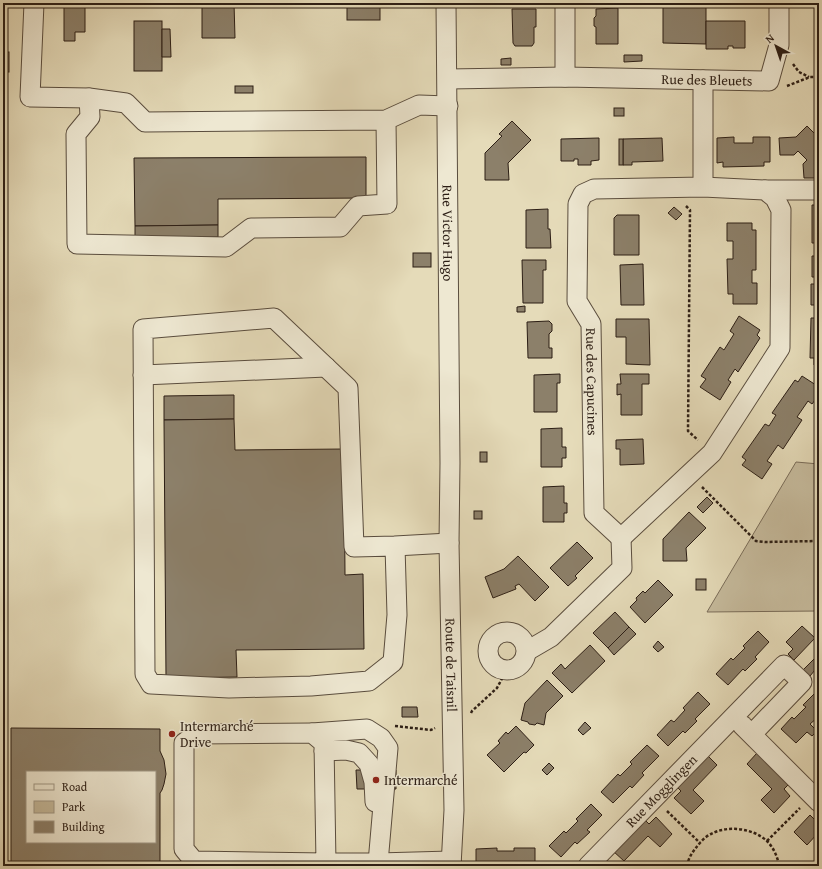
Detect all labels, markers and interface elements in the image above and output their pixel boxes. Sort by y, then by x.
north arrow [756,26,796,66]
text: N [762,29,778,47]
street label: Rue des Bleuets [661,69,753,91]
street label: Rue Victor Hugo [438,185,458,281]
street label: Rue des Capucines [581,328,603,436]
street label: Route de Taisnil [440,618,462,712]
place label: Intermarché Drive [180,716,254,752]
marker: Intermarché Drive [167,729,177,739]
street label: Rue Mogglingen [621,750,702,832]
place label: Intermarché [384,770,458,790]
legend [26,771,156,843]
marker: Intermarché [371,775,381,785]
text: Road [62,778,88,795]
text: Park [62,798,86,815]
text: Building [62,818,105,835]

